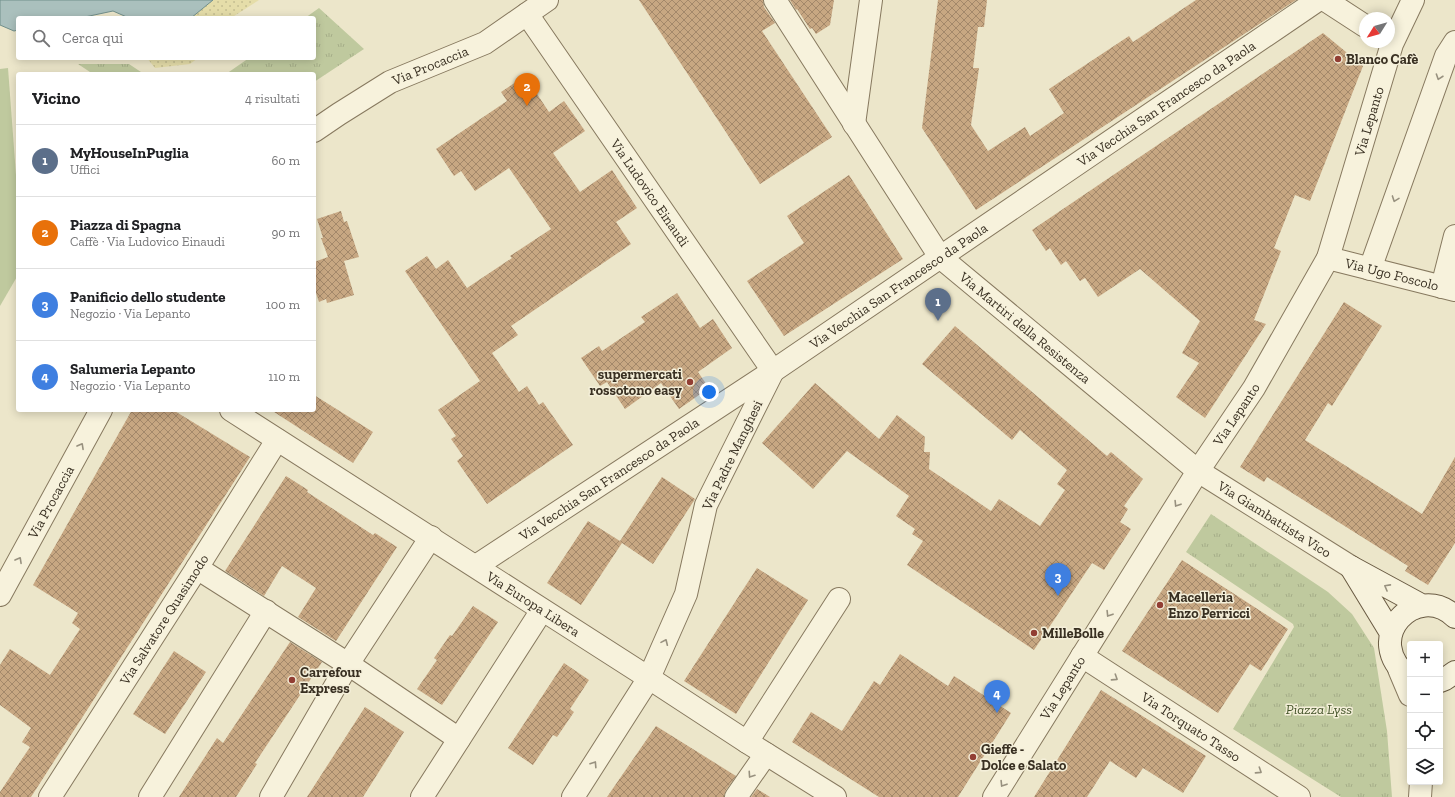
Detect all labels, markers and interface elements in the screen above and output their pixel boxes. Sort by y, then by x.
north arrow [1359,12,1395,48]
search box [16,16,316,60]
icon: search [30,27,52,49]
text: Cerca qui [62,29,123,47]
street label: Via Vecchia San Francesco da Paola [1073,37,1259,171]
street label: Via Procaccia [389,43,471,89]
place label: Blanco Cafè [1346,51,1419,68]
marker: Blanco Cafè [1333,54,1343,64]
pin: 2 [514,73,540,106]
one-way arrow [1436,74,1444,81]
street label: Via Lepanto [1351,85,1388,159]
text: Vicino [32,88,80,108]
text: 4 risultati [245,91,300,106]
street label: Via Ludovico Einaudi [606,135,693,250]
text: MyHouseInPuglia [70,144,189,162]
text: 1 [42,153,48,168]
text: 60 m [271,153,300,168]
text: Uffici [70,162,100,177]
one-way arrow [1392,196,1400,203]
text: Piazza di Spagna [70,216,181,234]
street label: Via Vecchia San Francesco da Paola [806,219,991,353]
text: 2 [42,225,48,240]
text: 90 m [271,225,300,240]
text: Caffè · Via Ludovico Einaudi [70,234,225,249]
street label: Via Ugo Foscolo [1342,254,1440,295]
street label: Via Martiri della Resistenza [955,268,1094,388]
text: Panificio dello studente [70,288,226,306]
pin: 1 [925,288,951,321]
text: 3 [42,297,48,312]
text: 100 m [266,297,300,312]
text: Negozio · Via Lepanto [70,306,190,321]
text: Salumeria Lepanto [70,360,195,378]
place label: supermercati rossotono easy [590,366,683,399]
text: 4 [41,369,49,384]
text: 110 m [268,369,300,384]
marker: supermercati rossotono easy [685,377,695,387]
text: Negozio · Via Lepanto [70,378,190,393]
street label: Via Lepanto [1209,380,1264,450]
your location [699,382,719,402]
street label: Via Padre Manghesi [698,398,766,514]
street label: Via Vecchia San Francesco da Paola [515,414,703,545]
one-way arrow [76,443,84,450]
street label: Via Procaccia [24,463,78,543]
street label: Via Giambattista Vico [1213,477,1334,561]
one-way arrow [1175,500,1182,507]
street label: Via Salvatore Quasimodo [116,551,212,689]
one-way arrow [14,557,22,565]
pin: 3 [1045,563,1071,596]
street label: Via Europa Libera [482,567,583,641]
one-way arrow [1384,584,1391,591]
place label: Macelleria Enzo Perricci [1168,589,1250,622]
marker: Macelleria Enzo Perricci [1155,600,1165,610]
one-way arrow [1106,610,1113,617]
place label: MilleBolle [1042,625,1104,642]
marker: MilleBolle [1029,628,1039,638]
one-way arrow [660,639,668,646]
map controls [1407,641,1443,785]
button: + [1407,641,1443,677]
street label: Via Lepanto [1036,653,1089,724]
place label: Carrefour Express [300,664,362,697]
one-way arrow [1111,673,1118,680]
marker: Carrefour Express [287,675,297,685]
button: − [1407,677,1443,713]
pin: 4 [984,680,1010,713]
street label: Via Torquato Tasso [1137,688,1244,766]
park label: Piazza Lyss [1286,701,1352,718]
button: locate [1407,713,1443,749]
place label: Gieffe - Dolce e Salato [981,741,1067,774]
button: layers [1407,749,1443,785]
marker: Gieffe - Dolce e Salato [968,752,978,762]
one-way arrow [589,761,597,768]
one-way arrow [1255,766,1262,774]
one-way arrow [749,771,756,778]
one-way arrow [1000,780,1008,787]

